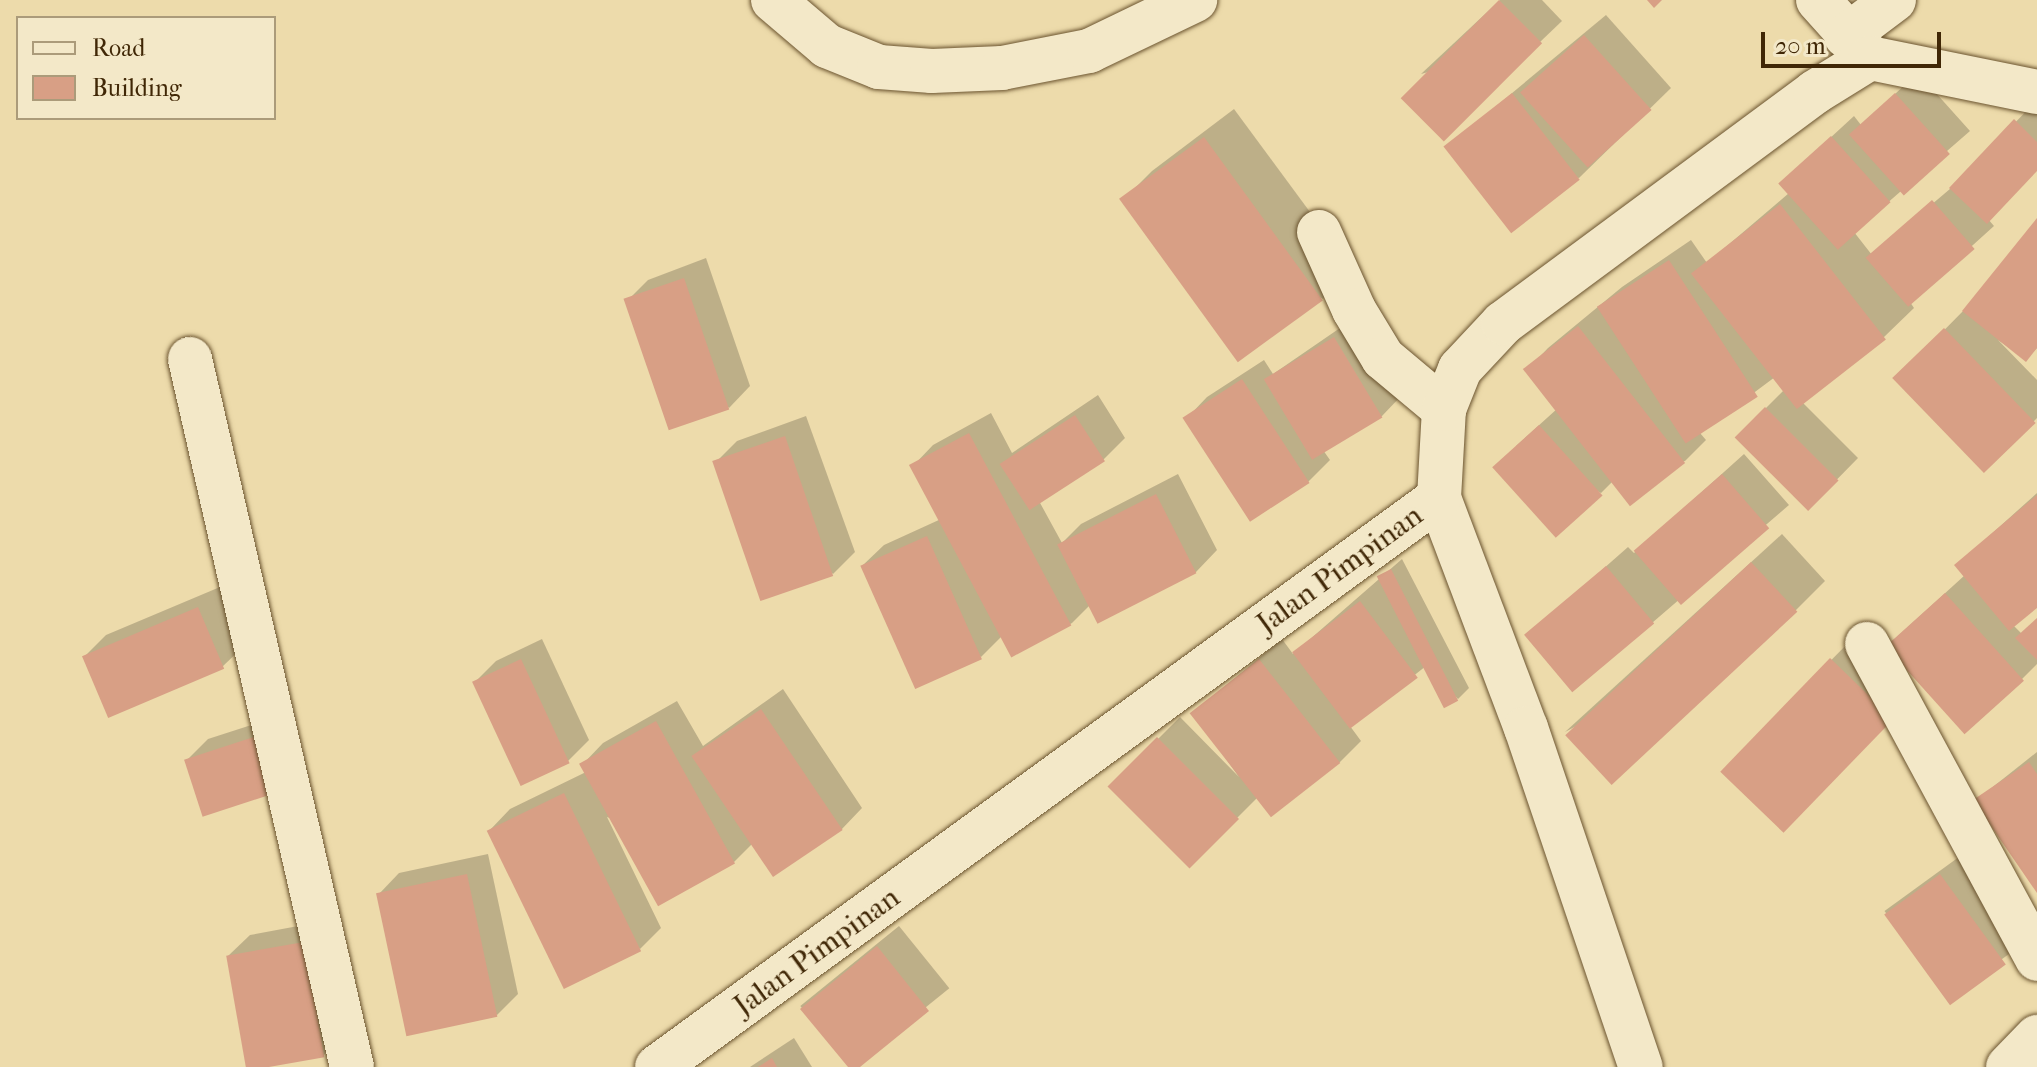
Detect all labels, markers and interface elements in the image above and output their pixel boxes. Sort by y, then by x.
legend [16,16,276,120]
scale bar [1765,16,1945,66]
text: 20 m [1775,32,1826,60]
text: Road [92,34,145,62]
text: Building [92,74,182,102]
street label: Jalan Pimpinan [1250,498,1430,642]
street label: Jalan Pimpinan [727,880,907,1024]

